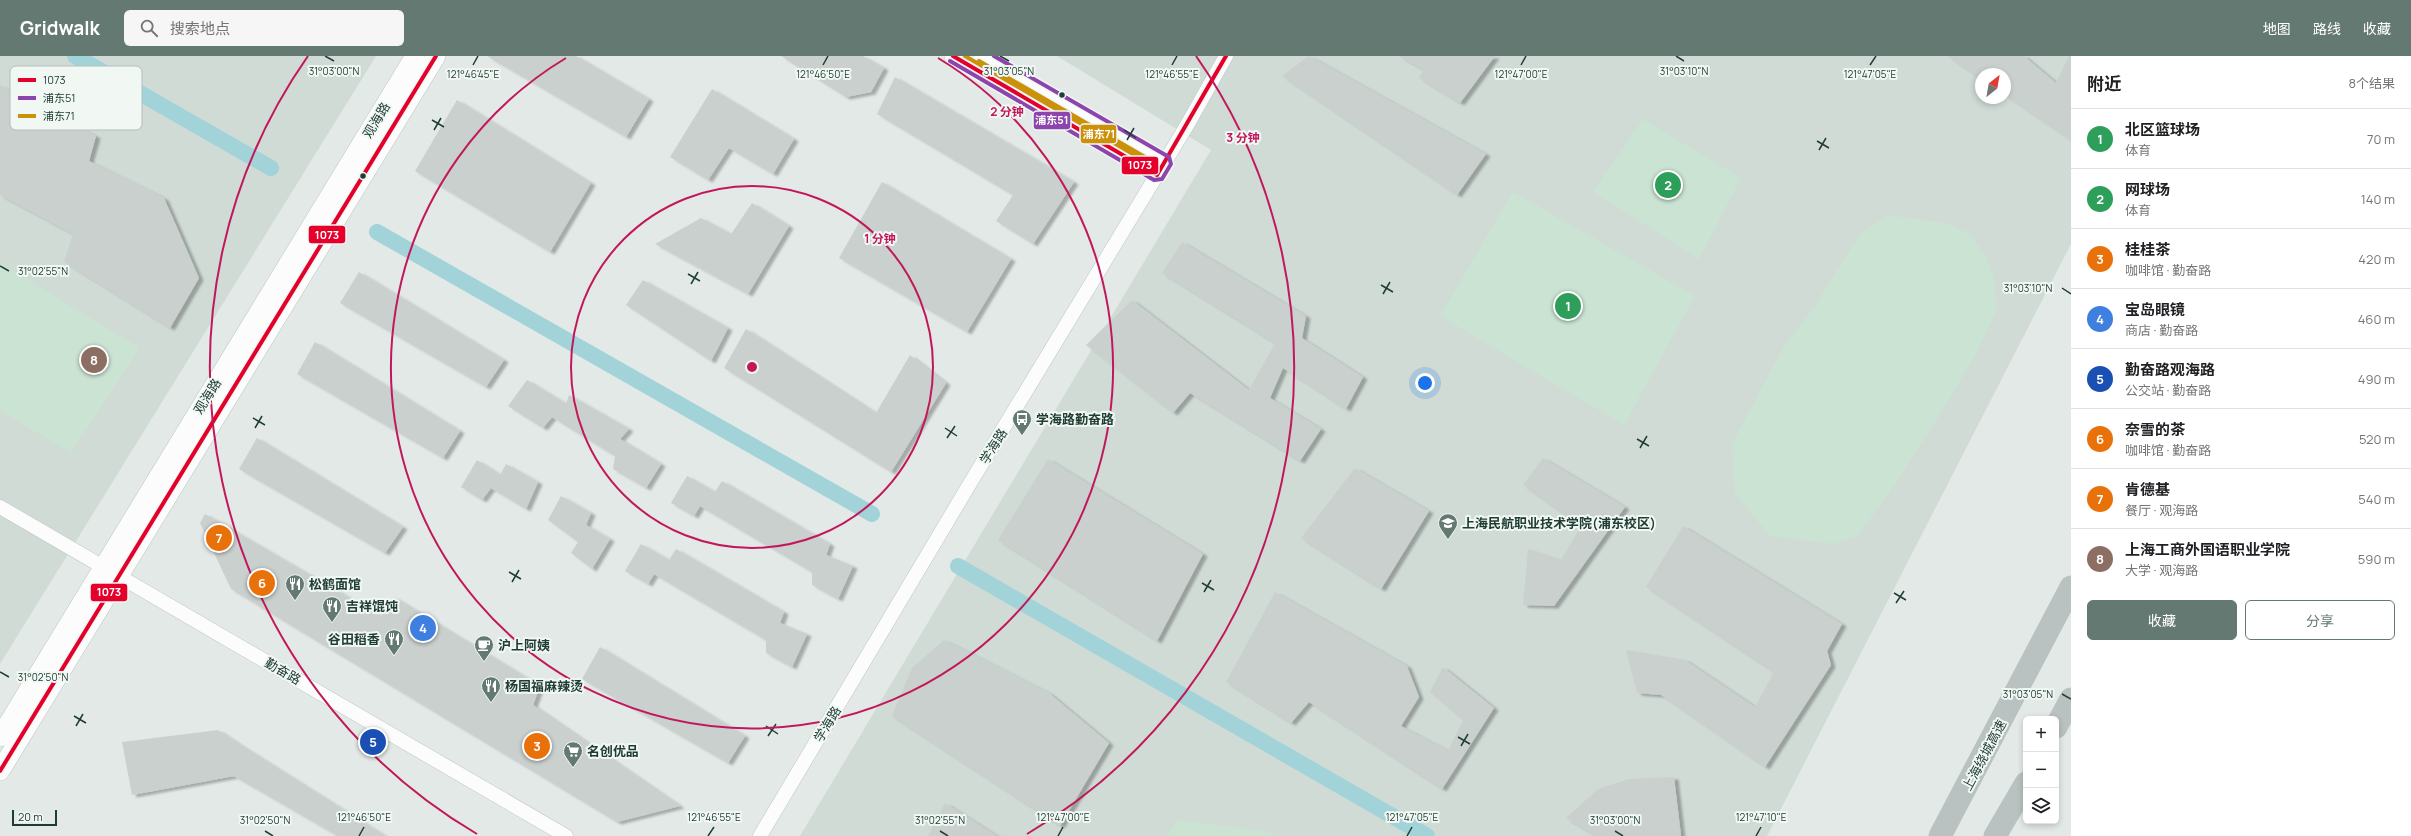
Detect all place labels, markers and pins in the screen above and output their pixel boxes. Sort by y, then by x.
unlabelled marker [1057,90,1067,100]
pin: 2 [1655,170,1681,200]
unlabelled marker [358,171,368,181]
pin: 1 [1555,291,1581,321]
pin: 8 [81,345,107,375]
centre of rings [745,360,759,374]
bus stop icon: 学海路勤奋路 [1011,408,1033,436]
place label: 学海路勤奋路 [1036,410,1114,428]
school or university icon: 上海民航职业技术学院(浦东校区) [1437,512,1459,540]
place label: 上海民航职业技术学院(浦东校区) [1462,514,1656,532]
pin: 7 [206,523,232,553]
pin: 6 [249,568,275,598]
restaurant icon: 松鹤面馆 [284,573,306,601]
place label: 松鹤面馆 [309,575,361,593]
restaurant icon: 吉祥馄饨 [321,595,343,623]
place label: 吉祥馄饨 [346,597,398,615]
pin: 4 [410,613,436,643]
restaurant icon: 谷田稻香 [383,628,405,656]
place label: 谷田稻香 [328,630,380,648]
cafe icon: 沪上阿姨 [473,634,495,662]
place label: 沪上阿姨 [498,636,550,654]
restaurant icon: 杨国福麻辣烫 [480,675,502,703]
place label: 杨国福麻辣烫 [505,677,583,695]
pin: 5 [360,727,386,757]
pin: 3 [524,731,550,761]
supermarket icon: 名创优品 [562,740,584,768]
place label: 名创优品 [587,742,639,760]

